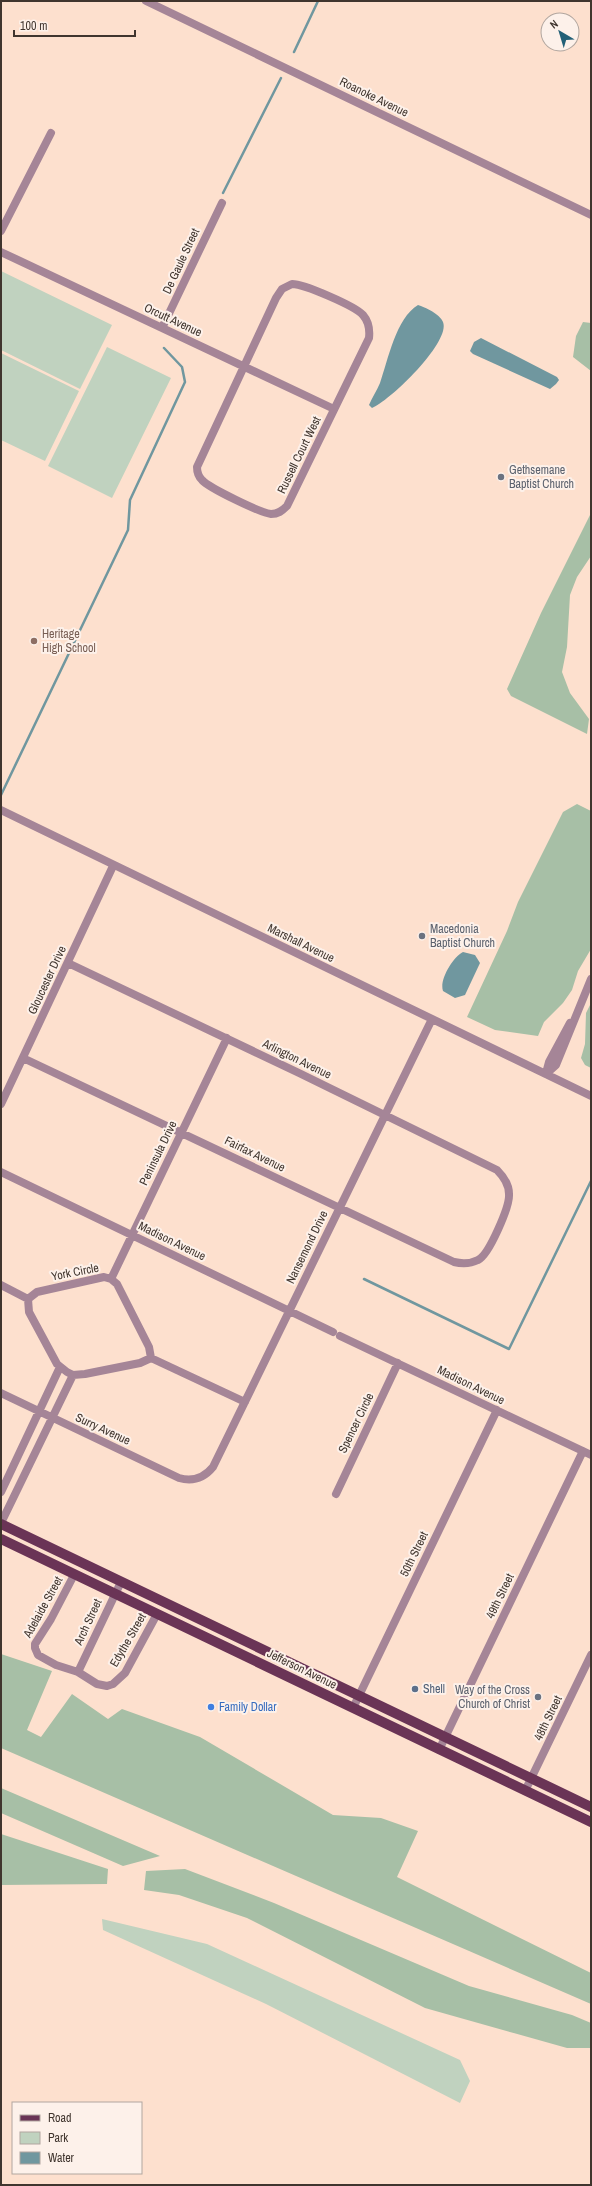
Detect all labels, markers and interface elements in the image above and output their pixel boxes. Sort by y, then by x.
scale bar [14,12,135,38]
north arrow [540,12,580,52]
text: N [547,17,561,32]
text: 100 m [20,18,47,34]
street label: Roanoke Avenue [337,73,411,121]
street label: De Gaule Street [159,225,203,296]
street label: Orcutt Avenue [141,300,205,340]
street label: Russell Court West [273,413,325,496]
place label: Gethsemane Baptist Church [509,462,574,492]
marker: Gethsemane Baptist Church [496,472,506,482]
place label: Heritage High School [42,626,96,656]
marker: Heritage High School [29,636,39,646]
street label: Marshall Avenue [265,920,337,966]
place label: Macedonia Baptist Church [430,921,495,951]
marker: Macedonia Baptist Church [417,931,427,941]
street label: Gloucester Drive [24,943,70,1017]
street label: Arlington Avenue [259,1035,334,1083]
street label: Peninsula Drive [135,1118,181,1188]
street label: Fairfax Avenue [222,1132,288,1176]
street label: Nansemond Drive [282,1208,332,1286]
street label: Madison Avenue [136,1218,208,1264]
street label: York Circle [50,1260,100,1284]
street label: Madison Avenue [435,1362,507,1408]
street label: Spencer Circle [335,1390,377,1456]
street label: Surry Avenue [73,1409,133,1449]
street label: 50th Street [396,1529,432,1579]
street label: 49th Street [482,1571,518,1621]
street label: Adelaide Street [19,1573,67,1641]
street label: Arch Street [70,1596,106,1649]
street label: Edythe Street [106,1610,150,1670]
street label: Jefferson Avenue [264,1645,340,1693]
place label: Shell [423,1681,445,1697]
place label: Way of the Cross Church of Christ [455,1682,530,1712]
marker: Shell [410,1684,420,1694]
marker: Way of the Cross Church of Christ [533,1692,543,1702]
street label: 48th Street [530,1693,566,1743]
place label: Family Dollar [219,1699,277,1715]
marker: Family Dollar [206,1702,216,1712]
legend [12,2102,142,2174]
text: Road [48,2110,72,2126]
text: Park [48,2130,68,2146]
text: Water [48,2150,75,2166]

